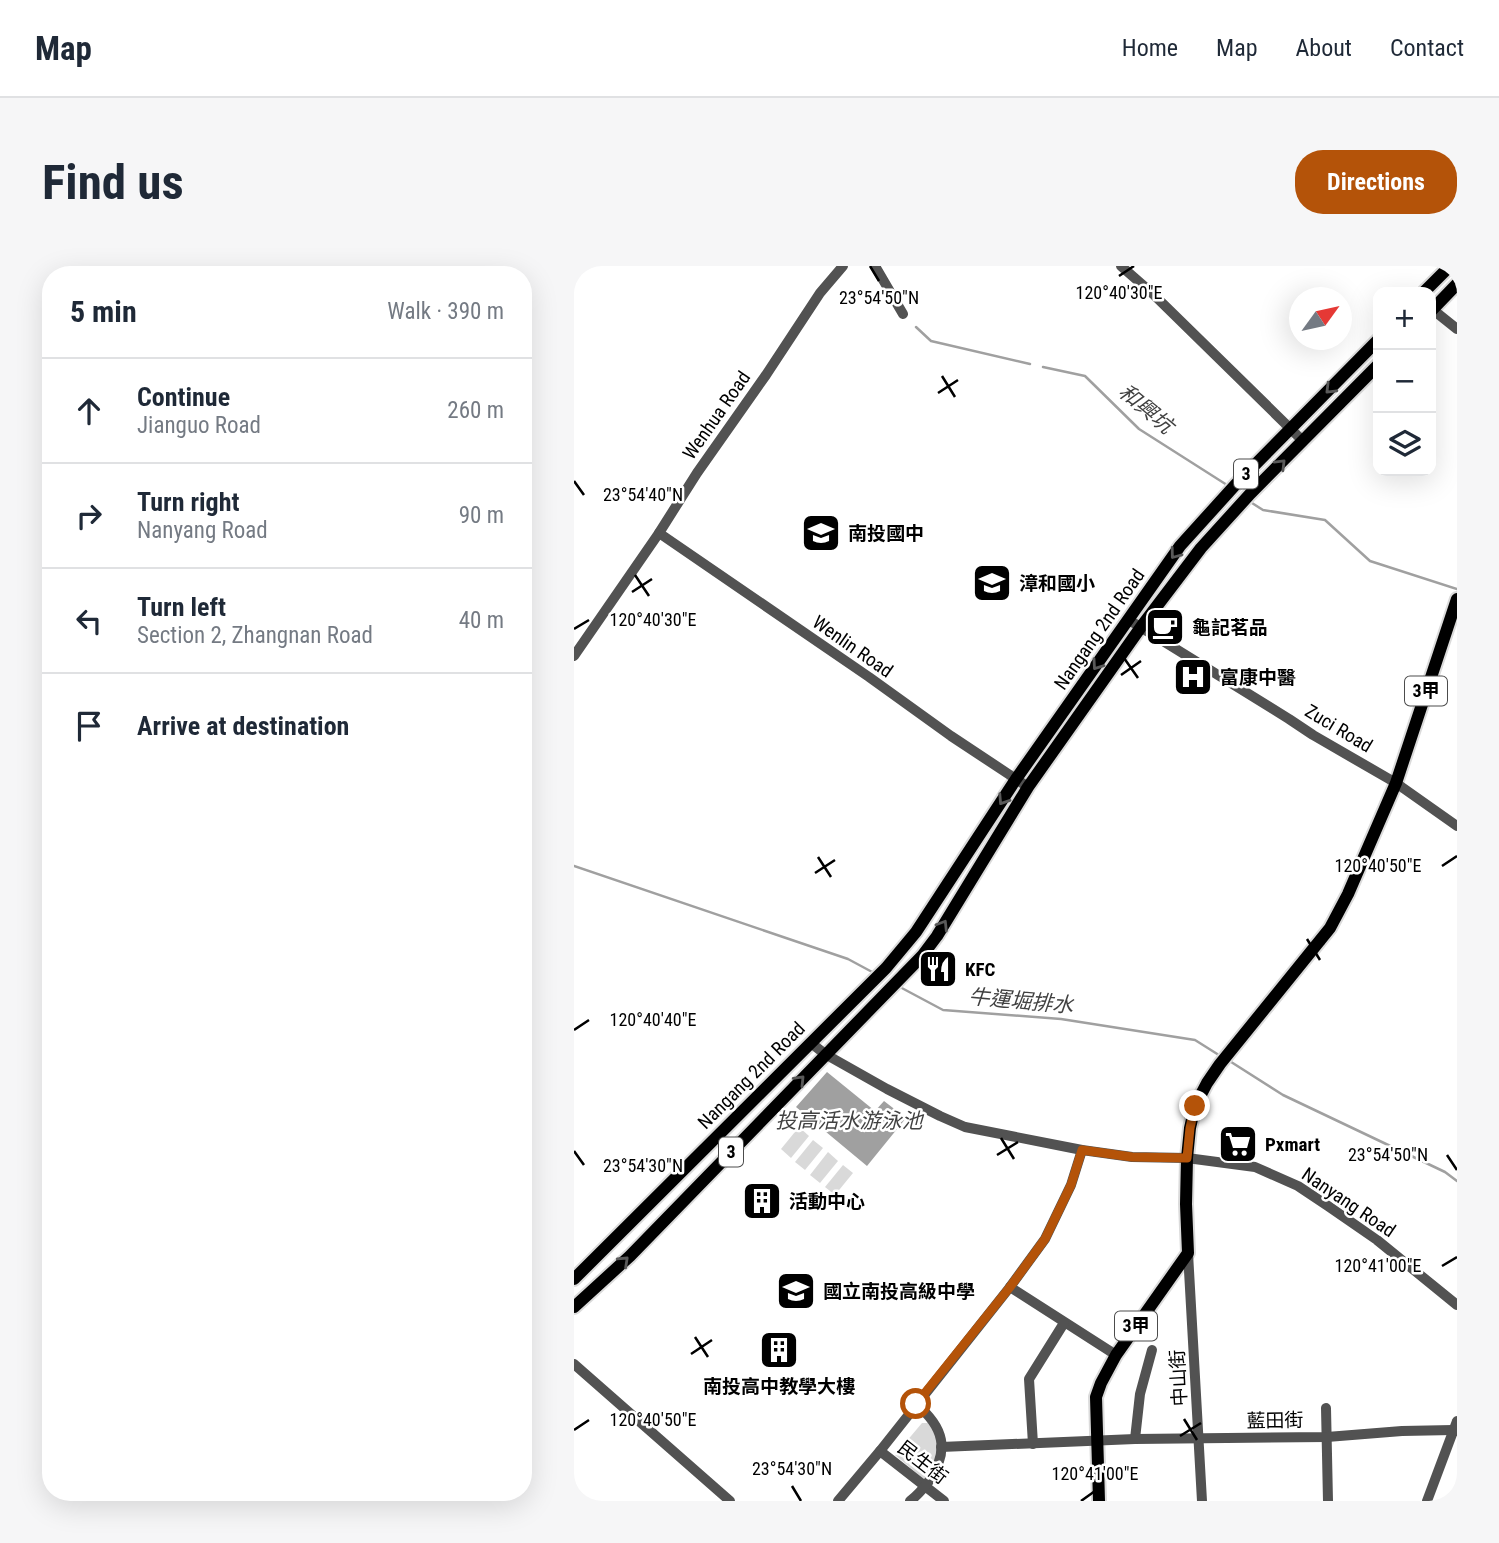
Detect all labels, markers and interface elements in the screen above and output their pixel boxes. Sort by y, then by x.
text: Map [35,29,92,68]
text: Home [1122,34,1178,62]
text: Map [1216,34,1258,62]
text: About [1296,34,1352,62]
text: Contact [1390,34,1464,62]
button: Directions [1295,150,1457,214]
text: Find us [42,154,184,211]
text: 120°40'30"E [1076,282,1162,303]
text: 23°54'50"N [839,287,919,308]
north arrow [1289,287,1352,350]
map controls [1373,287,1436,476]
button: + [1373,287,1436,350]
text: 5 min [70,294,137,329]
text: Walk · 390 m [387,298,504,325]
button: − [1373,350,1436,413]
street label: Wenhua Road [678,367,755,464]
water label: 和興坑 [1114,380,1180,440]
one-way arrow [1326,380,1339,393]
text: Continue [137,382,230,412]
icon: ahead [70,392,108,430]
text: 260 m [447,397,504,424]
text: Jianguo Road [137,412,261,439]
button: layers [1373,413,1436,476]
one-way arrow [1272,459,1285,472]
road number: 3 [1234,460,1258,489]
text: 23°54'40"N [603,484,683,505]
text: Turn right [137,487,239,517]
icon: right [70,497,108,535]
text: 90 m [459,502,504,529]
school or university icon: 南投國中 [800,512,842,554]
text: Nanyang Road [137,517,268,544]
place label: 南投國中 [848,522,924,545]
one-way arrow [1170,546,1183,559]
school or university icon: 漳和國小 [971,562,1013,604]
street label: Nangang 2nd Road [1049,565,1150,694]
place label: 漳和國小 [1019,572,1095,595]
text: Turn left [137,592,226,622]
icon: left [70,602,108,640]
cafe icon: 龜記茗品 [1144,606,1186,648]
text: 40 m [459,607,504,634]
text: 120°40'30"E [610,609,696,630]
street label: Wenlin Road [808,610,897,682]
place label: 龜記茗品 [1192,616,1268,639]
text: Section 2, Zhangnan Road [137,622,373,649]
hospital icon: 富康中醫 [1172,656,1214,698]
one-way arrow [1093,657,1105,670]
place label: 富康中醫 [1220,666,1296,689]
road number: 3甲 [1405,676,1447,706]
street label: Zuci Road [1301,699,1377,757]
icon: arrive [70,707,108,745]
text: Arrive at destination [137,711,349,741]
one-way arrow [998,792,1011,805]
text: 120°40'50"E [1335,855,1421,876]
one-way arrow [935,920,948,933]
restaurant icon: KFC [917,948,959,990]
place label: KFC [965,958,996,981]
water label: 牛運堀排水 [968,984,1075,1018]
text: 120°40'40"E [610,1009,696,1030]
street label: Nangang 2nd Road [693,1017,810,1134]
one-way arrow [791,1076,804,1089]
route end [1179,1090,1210,1121]
water label: 投高活水游泳池 [776,1109,924,1133]
supermarket icon: Pxmart [1217,1123,1259,1165]
place label: Pxmart [1265,1133,1320,1156]
road number: 3 [719,1138,743,1166]
text: 23°54'50"N [1348,1144,1428,1165]
text: 23°54'30"N [603,1155,683,1176]
street label: Nanyang Road [1298,1163,1400,1242]
building icon: 活動中心 [741,1180,783,1222]
place label: 活動中心 [789,1190,865,1213]
text: 120°41'00"E [1335,1255,1421,1276]
one-way arrow [616,1257,629,1269]
school or university icon: 國立南投高級中學 [775,1270,817,1312]
place label: 國立南投高級中學 [823,1280,975,1303]
road number: 3甲 [1115,1311,1157,1340]
building icon: 南投高中教學大樓 [758,1329,800,1371]
street label: 中山街 [1166,1349,1191,1407]
place label: 南投高中教學大樓 [703,1375,855,1398]
route start [900,1388,931,1419]
text: 120°40'50"E [610,1409,696,1430]
street label: 藍田街 [1246,1409,1304,1432]
street label: 民生街 [893,1436,952,1489]
text: 23°54'30"N [752,1458,832,1479]
text: 120°41'00"E [1052,1463,1138,1484]

